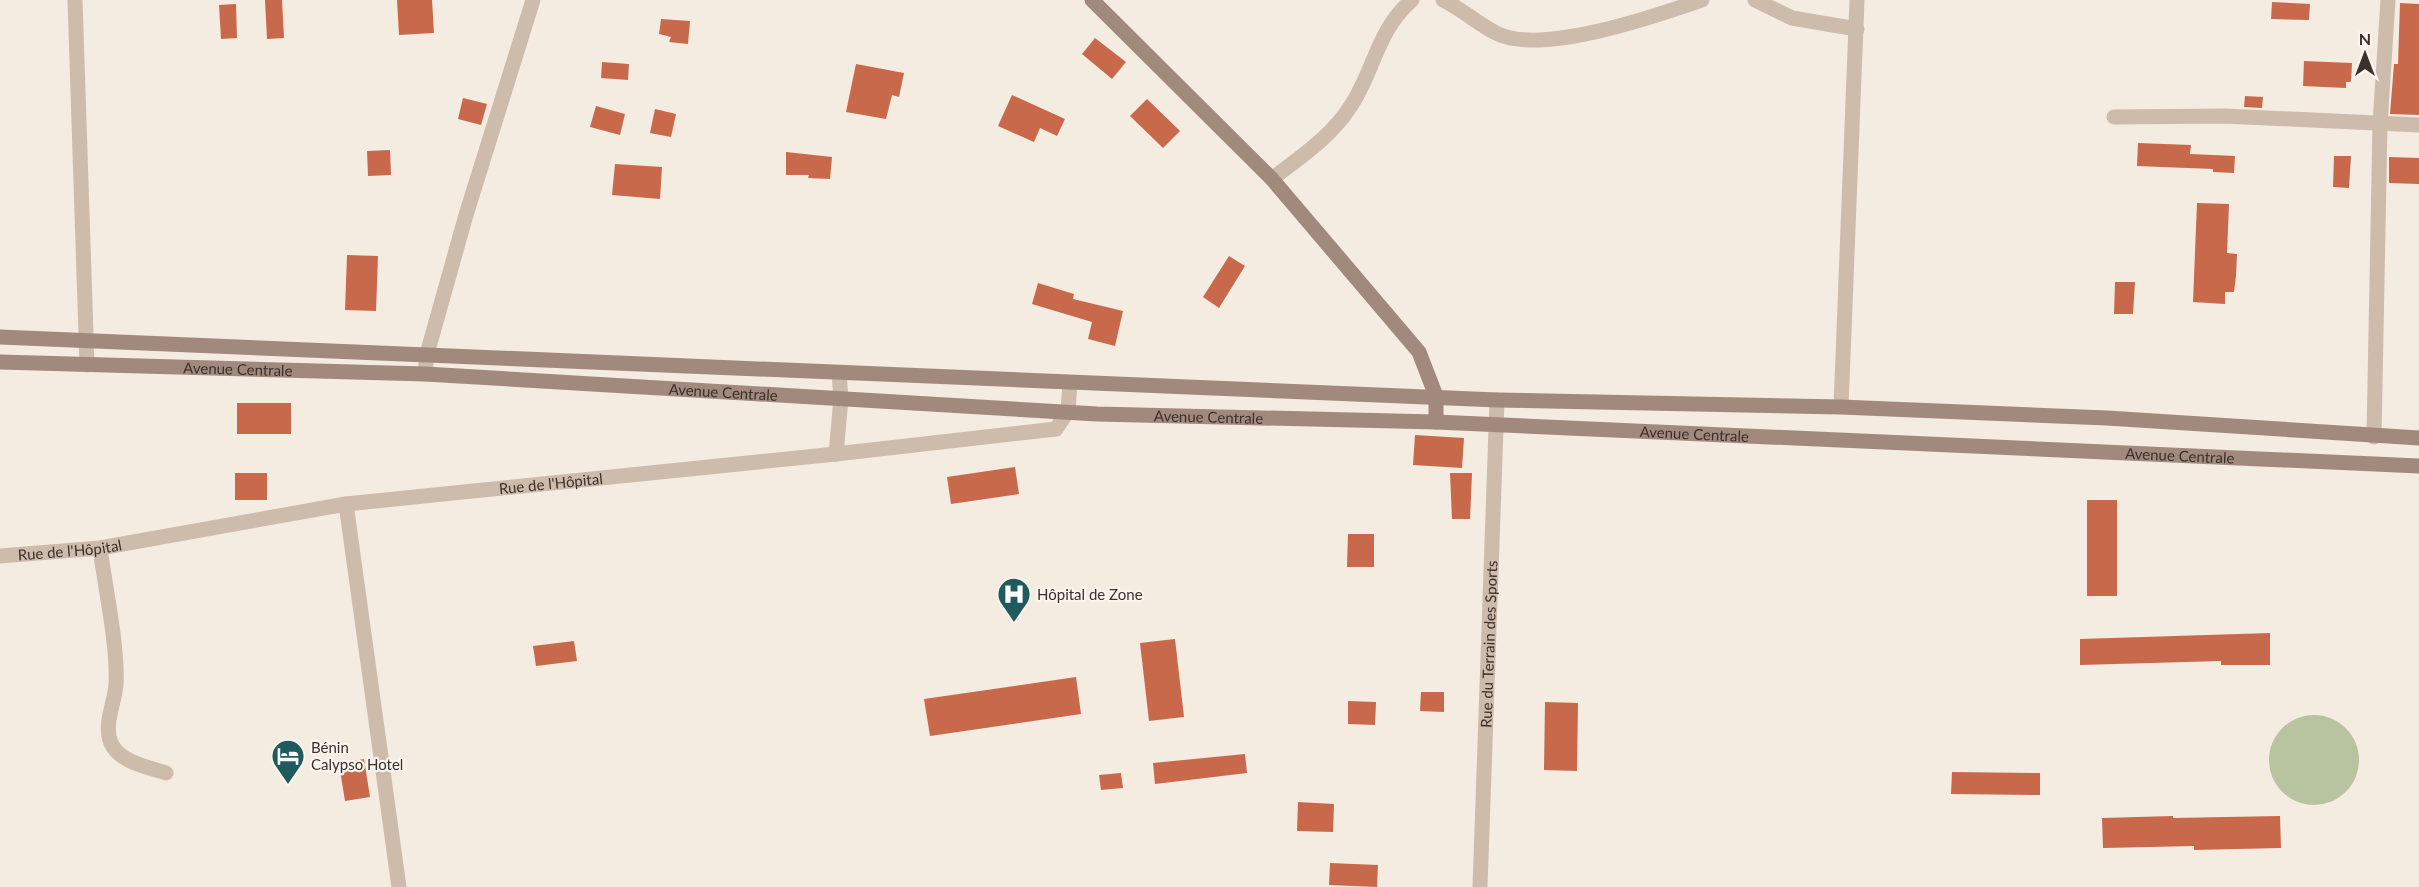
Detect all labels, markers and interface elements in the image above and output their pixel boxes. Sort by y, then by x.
north arrow [2335,24,2395,84]
text: N [2359,29,2371,48]
street label: Avenue Centrale [183,358,293,379]
street label: Avenue Centrale [668,380,778,404]
street label: Avenue Centrale [1154,406,1264,427]
street label: Avenue Centrale [1639,422,1749,445]
street label: Avenue Centrale [2125,444,2235,467]
street label: Rue de l'Hôpital [498,469,603,497]
street label: Rue de l'Hôpital [17,535,123,564]
street label: Rue du Terrain des Sports [1477,560,1500,728]
hospital icon: Hôpital de Zone [996,576,1032,623]
place label: Hôpital de Zone [1037,585,1143,603]
hotel icon: Bénin Calypso Hotel [270,738,306,785]
place label: Bénin Calypso Hotel [311,738,403,773]

